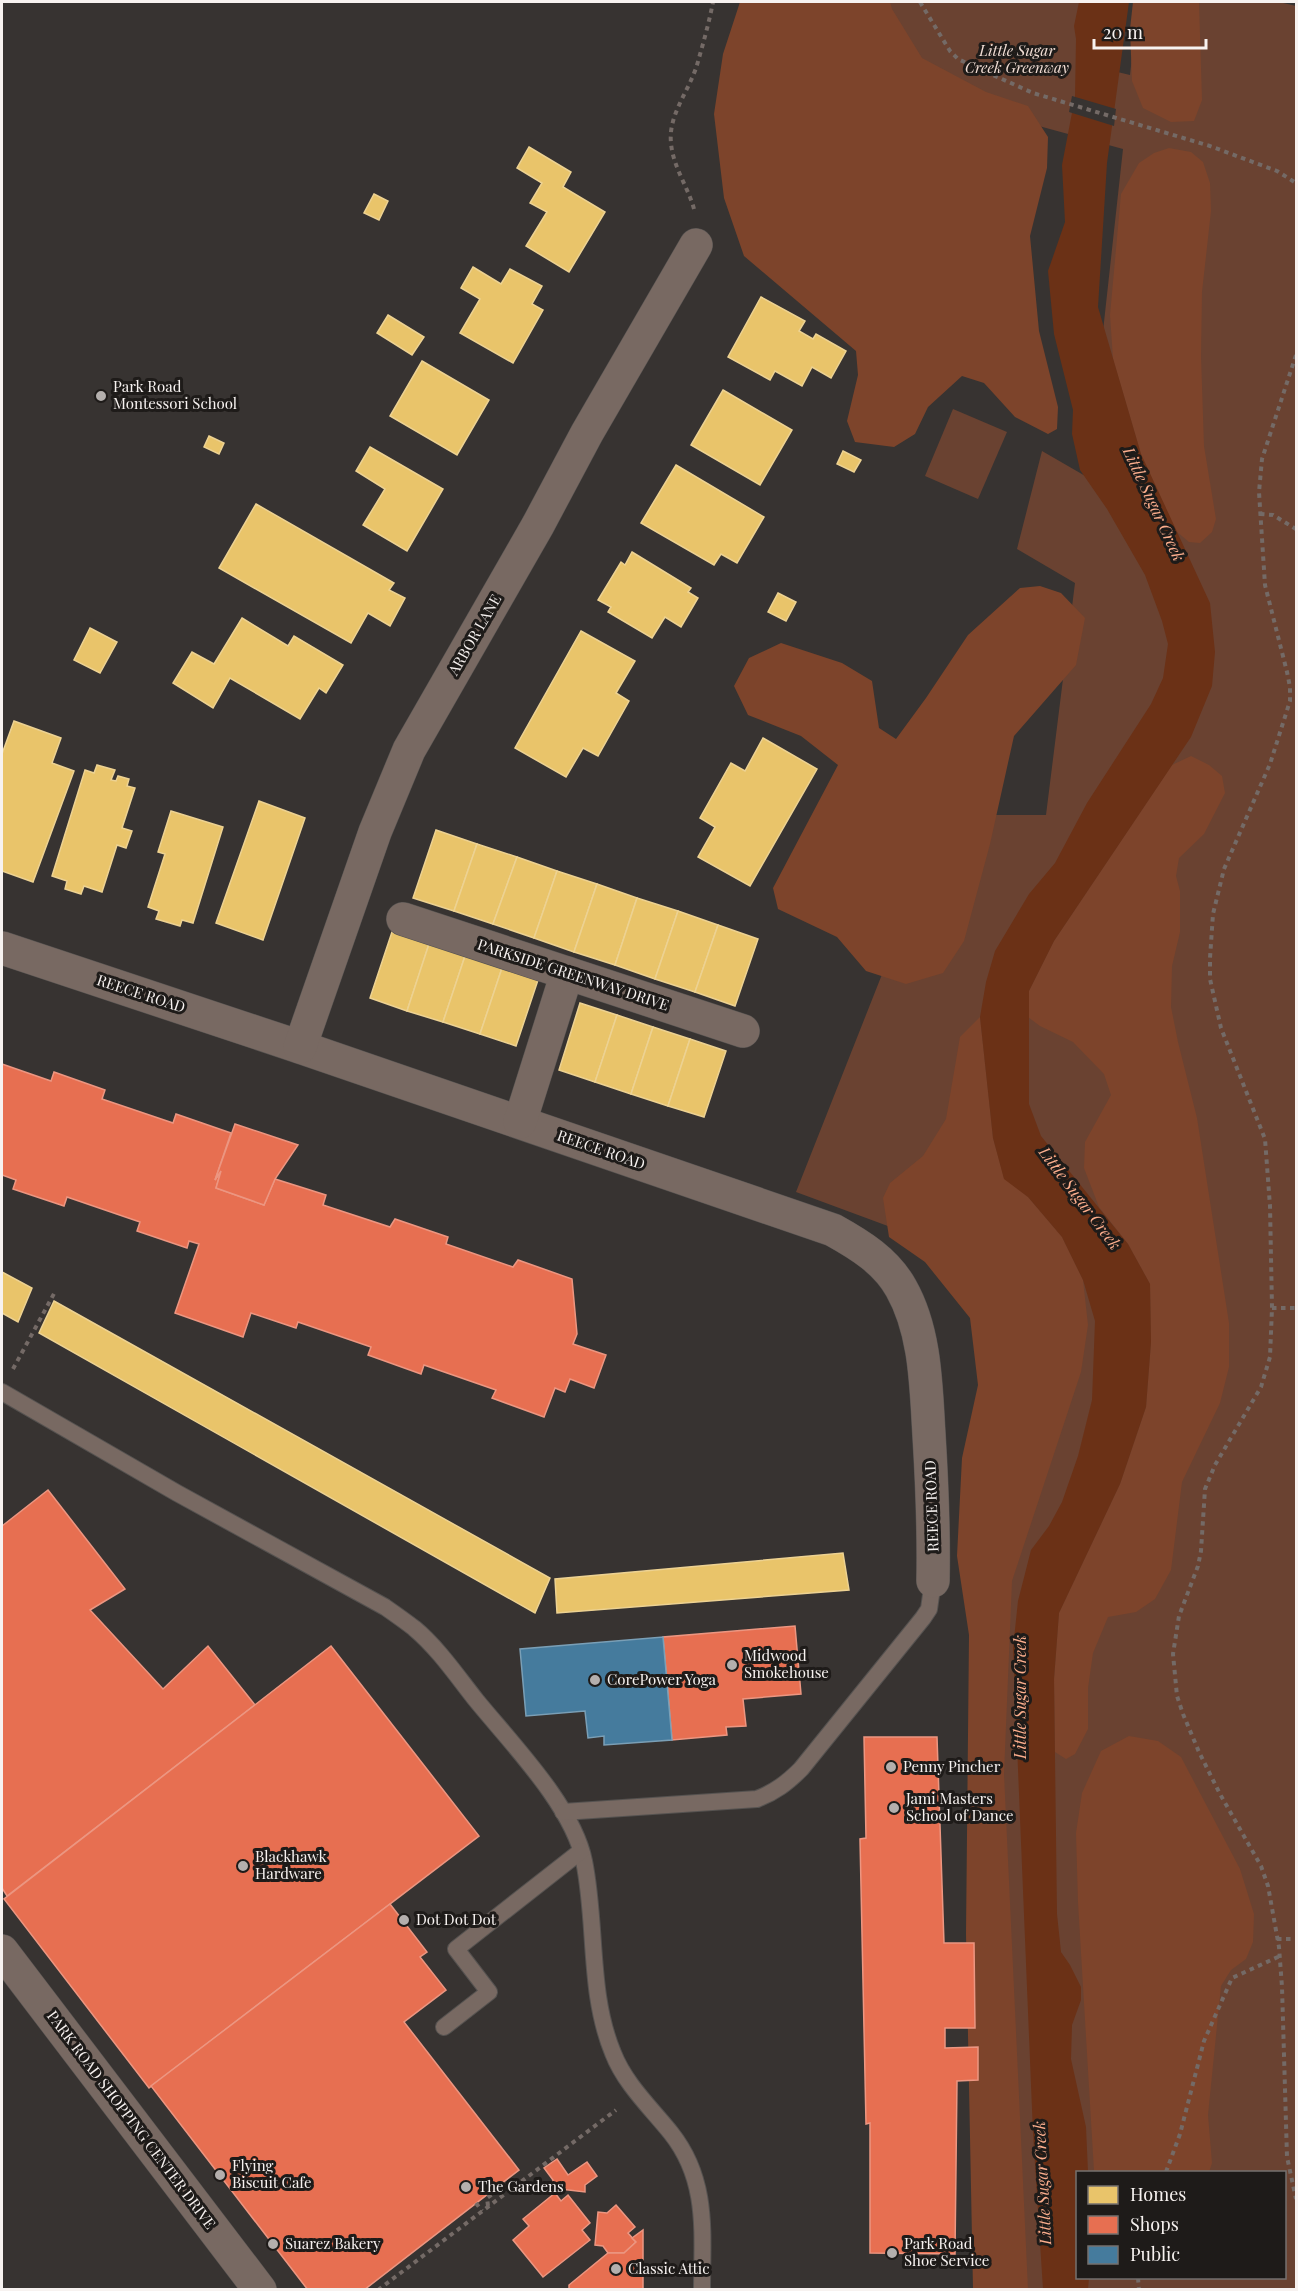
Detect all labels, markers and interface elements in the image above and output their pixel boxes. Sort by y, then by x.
scale bar [1094,12,1206,50]
text: 20 m [1103,20,1143,44]
park label: Little Sugar Creek Greenway [965,40,1069,77]
place label: Park Road Montessori School [113,376,237,413]
marker: Park Road Montessori School [94,389,108,403]
water label: Little Sugar Creek [1118,442,1190,564]
street label: ARBOR LANE [442,590,505,679]
street label: PARKSIDE GREENWAY DRIVE [475,934,672,1015]
street label: REECE ROAD [95,969,188,1017]
street label: REECE ROAD [555,1125,648,1173]
water label: Little Sugar Creek [1034,1141,1126,1253]
street label: REECE ROAD [919,1460,943,1552]
water label: Little Sugar Creek [1009,1635,1030,1760]
place label: Midwood Smokehouse [744,1645,829,1682]
marker: Midwood Smokehouse [725,1658,739,1672]
place label: CorePower Yoga [607,1669,717,1689]
marker: CorePower Yoga [588,1673,602,1687]
place label: Penny Pincher [903,1756,1001,1776]
marker: Penny Pincher [884,1760,898,1774]
place label: Jami Masters School of Dance [905,1788,1014,1825]
marker: Jami Masters School of Dance [887,1801,901,1815]
place label: Blackhawk Hardware [255,1846,327,1883]
marker: Blackhawk Hardware [236,1859,250,1873]
place label: Dot Dot Dot [416,1909,497,1929]
marker: Dot Dot Dot [397,1913,411,1927]
street label: PARK ROAD SHOPPING CENTER DRIVE [43,2006,221,2233]
water label: Little Sugar Creek [1028,2121,1055,2246]
place label: Flying Biscuit Cafe [232,2155,312,2192]
marker: Flying Biscuit Cafe [213,2168,227,2182]
legend [1076,2171,1286,2279]
place label: The Gardens [478,2176,564,2196]
marker: The Gardens [459,2180,473,2194]
text: Homes [1130,2182,1186,2206]
text: Shops [1130,2212,1179,2236]
place label: Suarez Bakery [285,2233,381,2253]
place label: Park Road Shoe Service [904,2233,989,2270]
marker: Suarez Bakery [266,2237,280,2251]
text: Public [1130,2242,1180,2266]
marker: Park Road Shoe Service [885,2246,899,2260]
place label: Classic Attic [628,2258,710,2278]
marker: Classic Attic [609,2262,623,2276]

